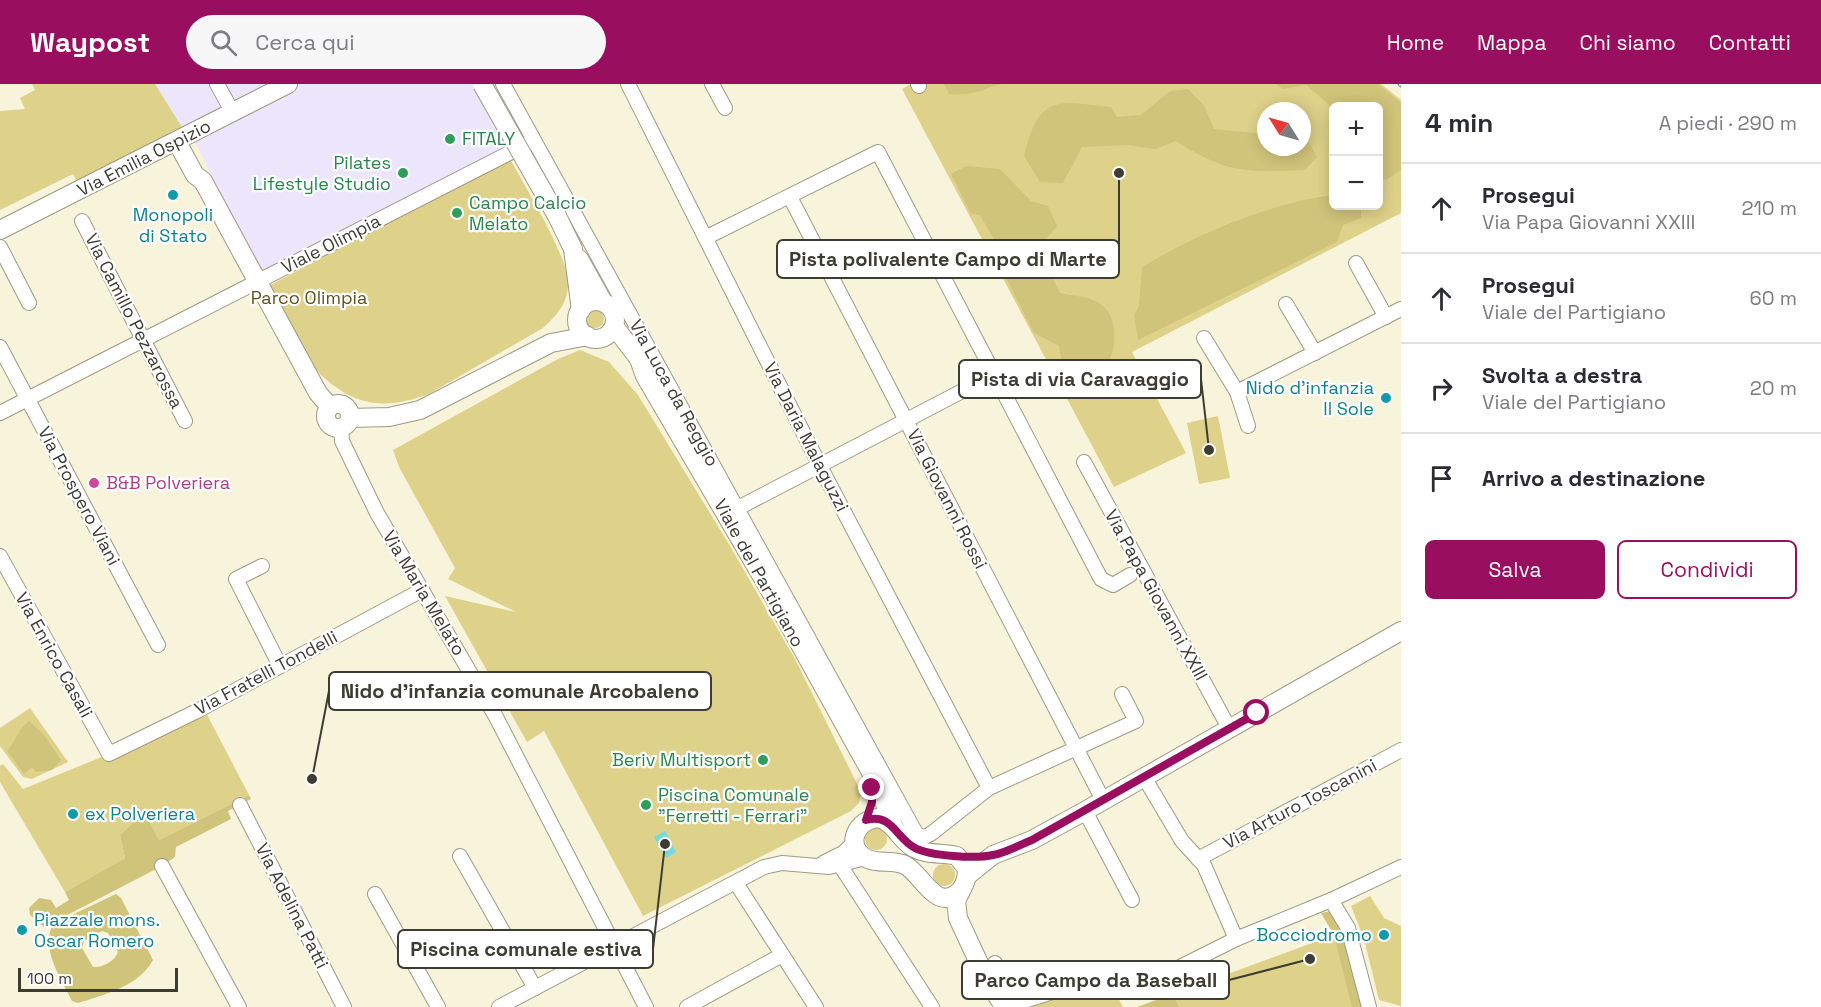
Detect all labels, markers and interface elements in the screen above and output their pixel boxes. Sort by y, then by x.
search box [186,15,606,69]
text: Waypost [30,24,150,60]
icon: search [207,26,240,59]
text: Cerca qui [255,28,355,56]
text: Home [1387,29,1444,56]
text: Mappa [1477,29,1546,56]
text: Chi siamo [1579,29,1676,56]
text: Contatti [1709,29,1791,56]
north arrow [1257,102,1311,156]
map controls [1329,102,1383,210]
button: + [1329,102,1383,156]
text: 4 min [1425,106,1493,140]
text: A piedi · 290 m [1659,110,1797,136]
street label: Via Emilia Ospizio [73,114,214,201]
place label: FITALY [462,127,515,150]
marker: FITALY [443,132,457,146]
place label: Pilates Lifestyle Studio [253,151,391,195]
button: − [1329,156,1383,210]
marker: Pilates Lifestyle Studio [396,166,410,180]
text: Prosegui [1482,181,1575,209]
marker: Monopoli di Stato [166,188,180,202]
place label: Campo Calcio Melato [469,191,586,235]
icon: ahead [1425,192,1458,225]
text: 210 m [1741,195,1797,221]
place label: Monopoli di Stato [133,203,213,247]
marker: Campo Calcio Melato [450,206,464,220]
street label: Viale Olimpia [277,209,384,278]
text: Via Papa Giovanni XXIII [1482,209,1695,235]
street label: Via Camillo Pezzarossa [80,229,189,412]
callout: Pista polivalente Campo di Marte [777,240,1119,278]
text: Pista polivalente Campo di Marte [789,246,1107,272]
text: Prosegui [1482,271,1575,299]
icon: ahead [1425,282,1458,315]
text: 60 m [1750,285,1797,311]
park label: Parco Olimpia [251,286,367,309]
text: Viale del Partigiano [1482,299,1666,325]
street label: Via Luca da Reggio [625,315,724,470]
street label: Via Daria Malaguzzi [759,358,854,516]
callout: Pista di via Caravaggio [959,360,1201,398]
text: Svolta a destra [1482,361,1642,389]
text: Pista di via Caravaggio [971,366,1189,392]
icon: right [1425,372,1458,405]
text: 20 m [1750,375,1797,401]
place label: Nido d'infanzia Il Sole [1246,376,1374,420]
text: Viale del Partigiano [1482,389,1666,415]
marker: Nido d'infanzia Il Sole [1379,391,1393,405]
street label: Via Prospero Viani [33,422,126,569]
street label: Via Giovanni Rossi [902,425,993,573]
icon: arrive [1425,462,1458,495]
text: Arrivo a destinazione [1482,464,1705,492]
place label: B&B Polveriera [106,471,230,494]
marker: B&B Polveriera [87,476,101,490]
street label: Viale del Partigiano [709,495,810,651]
street label: Via Papa Giovanni XXIII [1100,505,1213,684]
street label: Via Maria Melato [378,526,471,660]
button: Salva [1425,540,1605,599]
button: Condividi [1617,540,1797,599]
street label: Via Enrico Casali [10,588,98,721]
street label: Via Fratelli Tondelli [190,625,341,720]
callout: Nido d'infanzia comunale Arcobaleno [329,672,711,710]
text: Nido d'infanzia comunale Arcobaleno [341,678,699,704]
route start [1243,699,1269,725]
place label: Beriv Multisport [612,748,751,771]
marker: Beriv Multisport [756,753,770,767]
street label: Via Arturo Toscanini [1219,753,1381,854]
route end [858,774,884,800]
place label: Piscina Comunale "Ferretti - Ferrari" [658,783,809,827]
marker: Piscina Comunale "Ferretti - Ferrari" [639,798,653,812]
place label: ex Polveriera [85,802,195,825]
marker: ex Polveriera [66,807,80,821]
street label: Via Adelina Patti [251,839,334,973]
place label: Piazzale mons. Oscar Romero [34,908,160,952]
marker: Piazzale mons. Oscar Romero [15,923,29,937]
place label: Bocciodromo [1256,923,1372,946]
marker: Bocciodromo [1377,928,1391,942]
callout: Piscina comunale estiva [398,930,653,968]
text: Piscina comunale estiva [410,936,642,962]
callout: Parco Campo da Baseball [962,961,1229,999]
scale bar [18,965,178,992]
text: Parco Campo da Baseball [975,967,1217,993]
text: 100 m [27,968,72,989]

